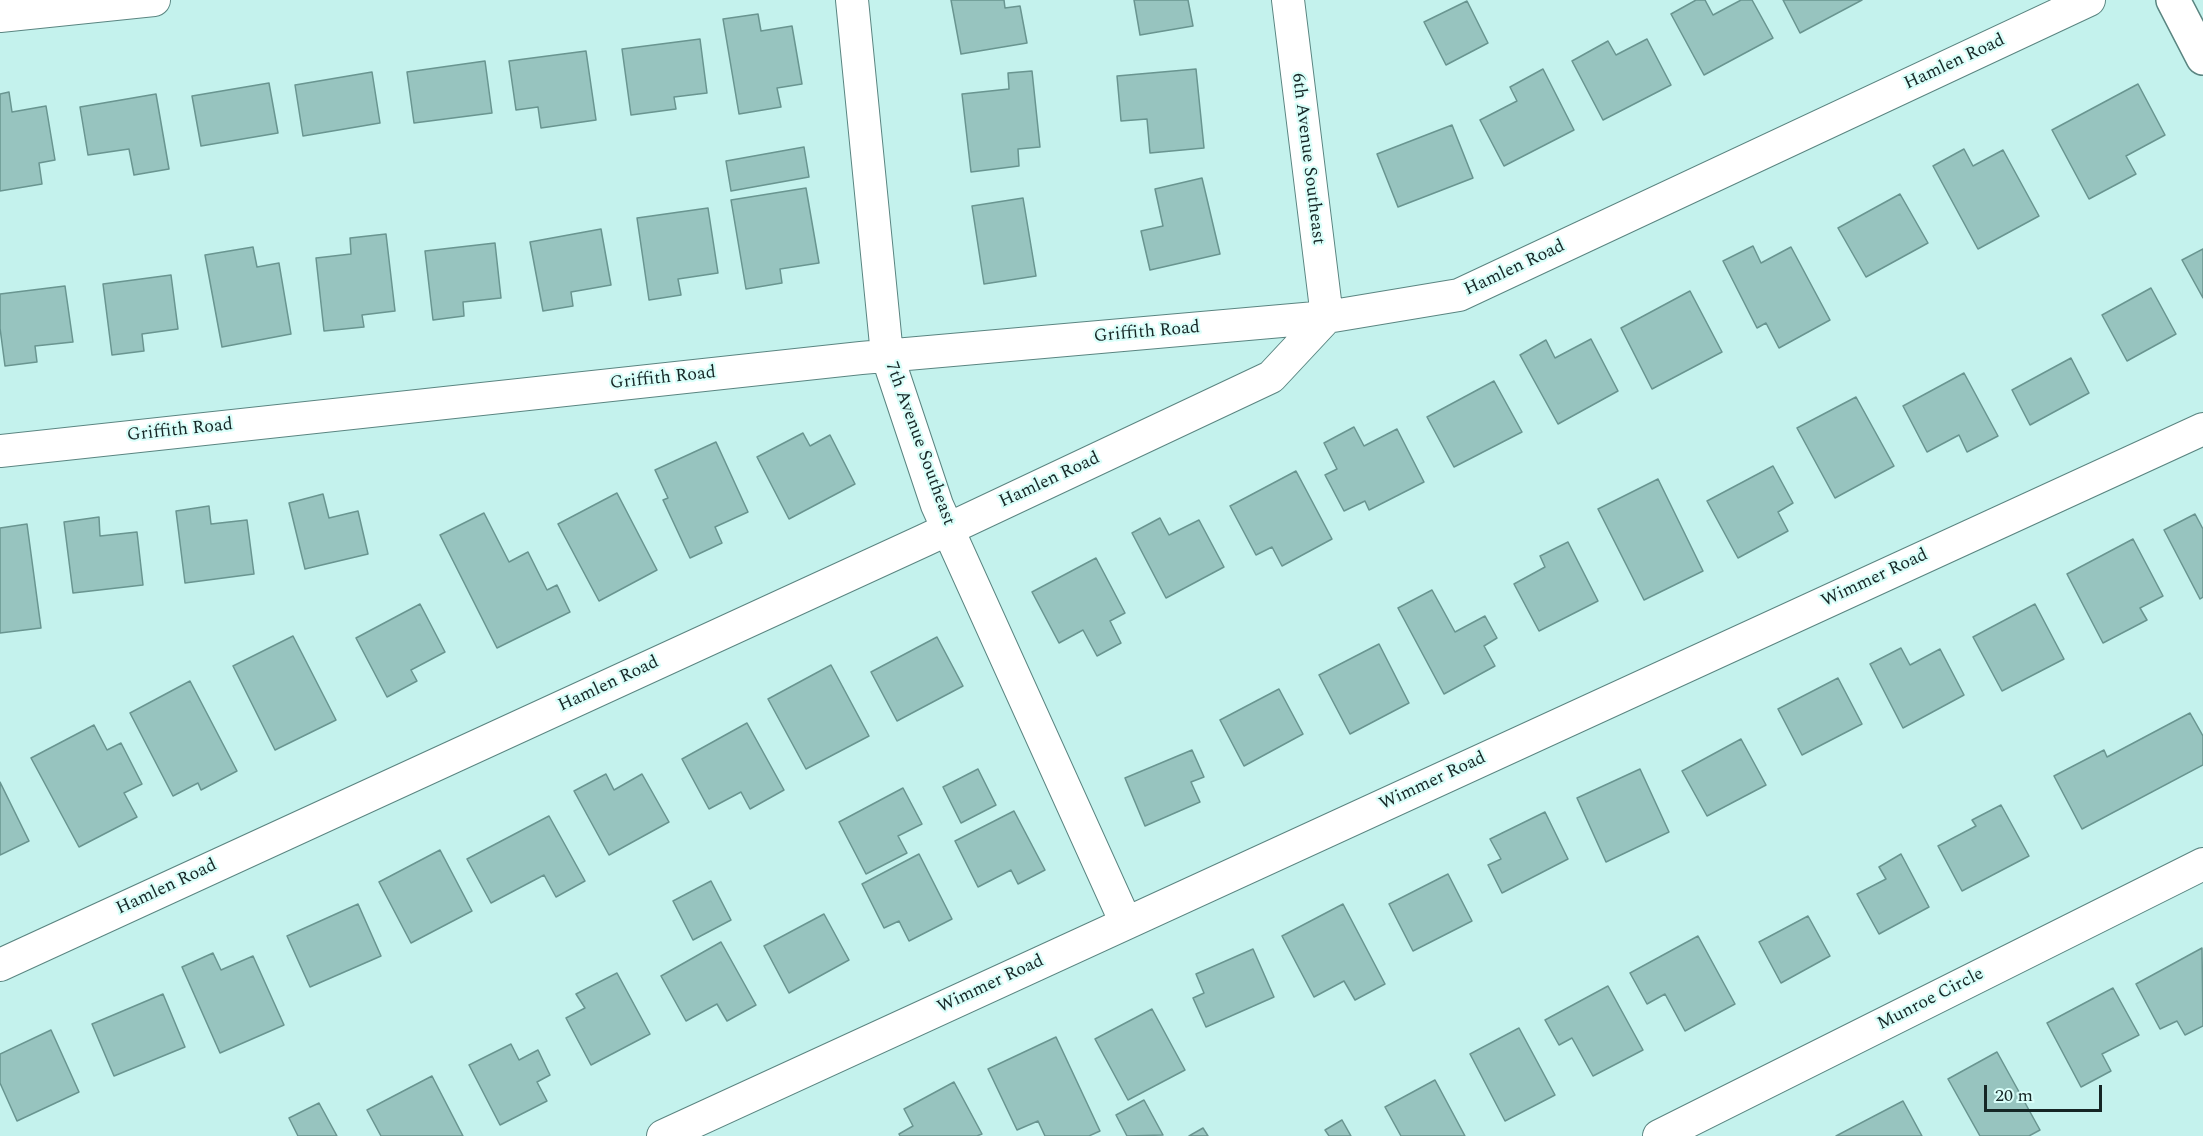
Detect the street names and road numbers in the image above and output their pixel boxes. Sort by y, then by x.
street label: Hamlen Road [1901,30,2009,96]
street label: 6th Avenue Southeast [1286,72,1328,246]
street label: Hamlen Road [1461,236,1569,302]
street label: Griffith Road [1093,318,1201,348]
street label: 7th Avenue Southeast [879,359,959,529]
street label: Griffith Road [609,363,717,395]
street label: Griffith Road [126,415,234,447]
street label: Hamlen Road [996,448,1104,514]
street label: Wimmer Road [1818,545,1932,613]
street label: Hamlen Road [555,652,663,718]
street label: Wimmer Road [1376,748,1490,816]
street label: Hamlen Road [113,855,221,921]
street label: Wimmer Road [934,951,1048,1019]
street label: Munroe Circle [1874,964,1988,1036]

